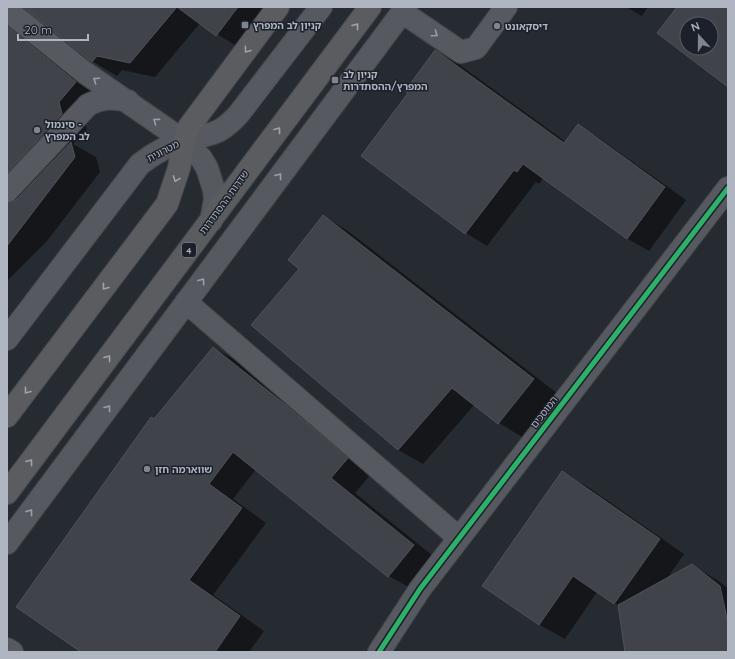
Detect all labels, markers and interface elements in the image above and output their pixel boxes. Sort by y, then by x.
scale bar [18,16,88,42]
north arrow [679,16,719,56]
place label: קניון לב המפרץ [253,19,322,32]
text: N [689,19,702,35]
marker: קניון לב המפרץ [240,20,250,30]
place label: דיסקאונט [505,20,548,33]
marker: דיסקאונט [492,21,502,31]
text: 20 m [24,22,52,37]
one-way arrow [351,23,358,30]
one-way arrow [430,29,437,36]
one-way arrow [245,45,252,52]
place label: קניון לב המפרץ/ההסתדרות [343,68,428,93]
marker: קניון לב המפרץ/ההסתדרות [330,75,340,85]
one-way arrow [93,78,100,85]
place label: סינמול - לב המפרץ [45,118,90,143]
one-way arrow [153,119,160,126]
marker: סינמול - לב המפרץ [32,125,42,135]
one-way arrow [273,127,280,134]
street label: מטרונית [145,137,182,165]
street label: שדרות ההסתדרות [196,168,252,236]
one-way arrow [275,174,282,181]
one-way arrow [172,175,180,182]
road number: 4 [182,243,196,257]
one-way arrow [197,278,204,285]
one-way arrow [103,282,110,289]
one-way arrow [104,355,111,362]
one-way arrow [25,386,32,393]
street label: המוסכים [528,393,560,431]
one-way arrow [103,405,110,412]
one-way arrow [26,459,33,466]
place label: שווארמה חזן [155,463,212,476]
marker: שווארמה חזן [142,464,152,474]
one-way arrow [25,509,33,516]

